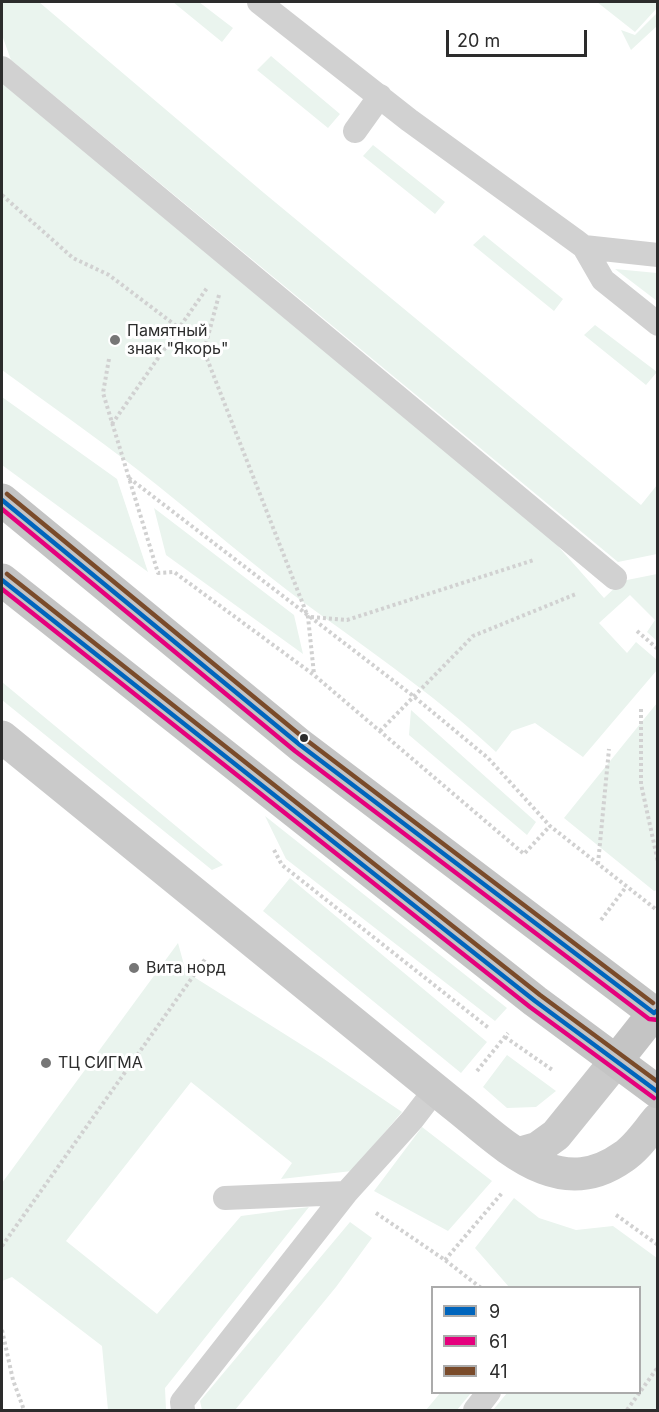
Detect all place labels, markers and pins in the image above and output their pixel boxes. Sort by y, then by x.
place label: Памятный знак "Якорь" [127,321,228,359]
marker: Памятный знак "Якорь" [108,333,122,347]
unlabelled marker [298,732,310,744]
place label: Вита норд [146,958,226,978]
marker: Вита норд [127,961,141,975]
place label: ТЦ СИГМА [58,1053,143,1073]
marker: ТЦ СИГМА [39,1056,53,1070]

